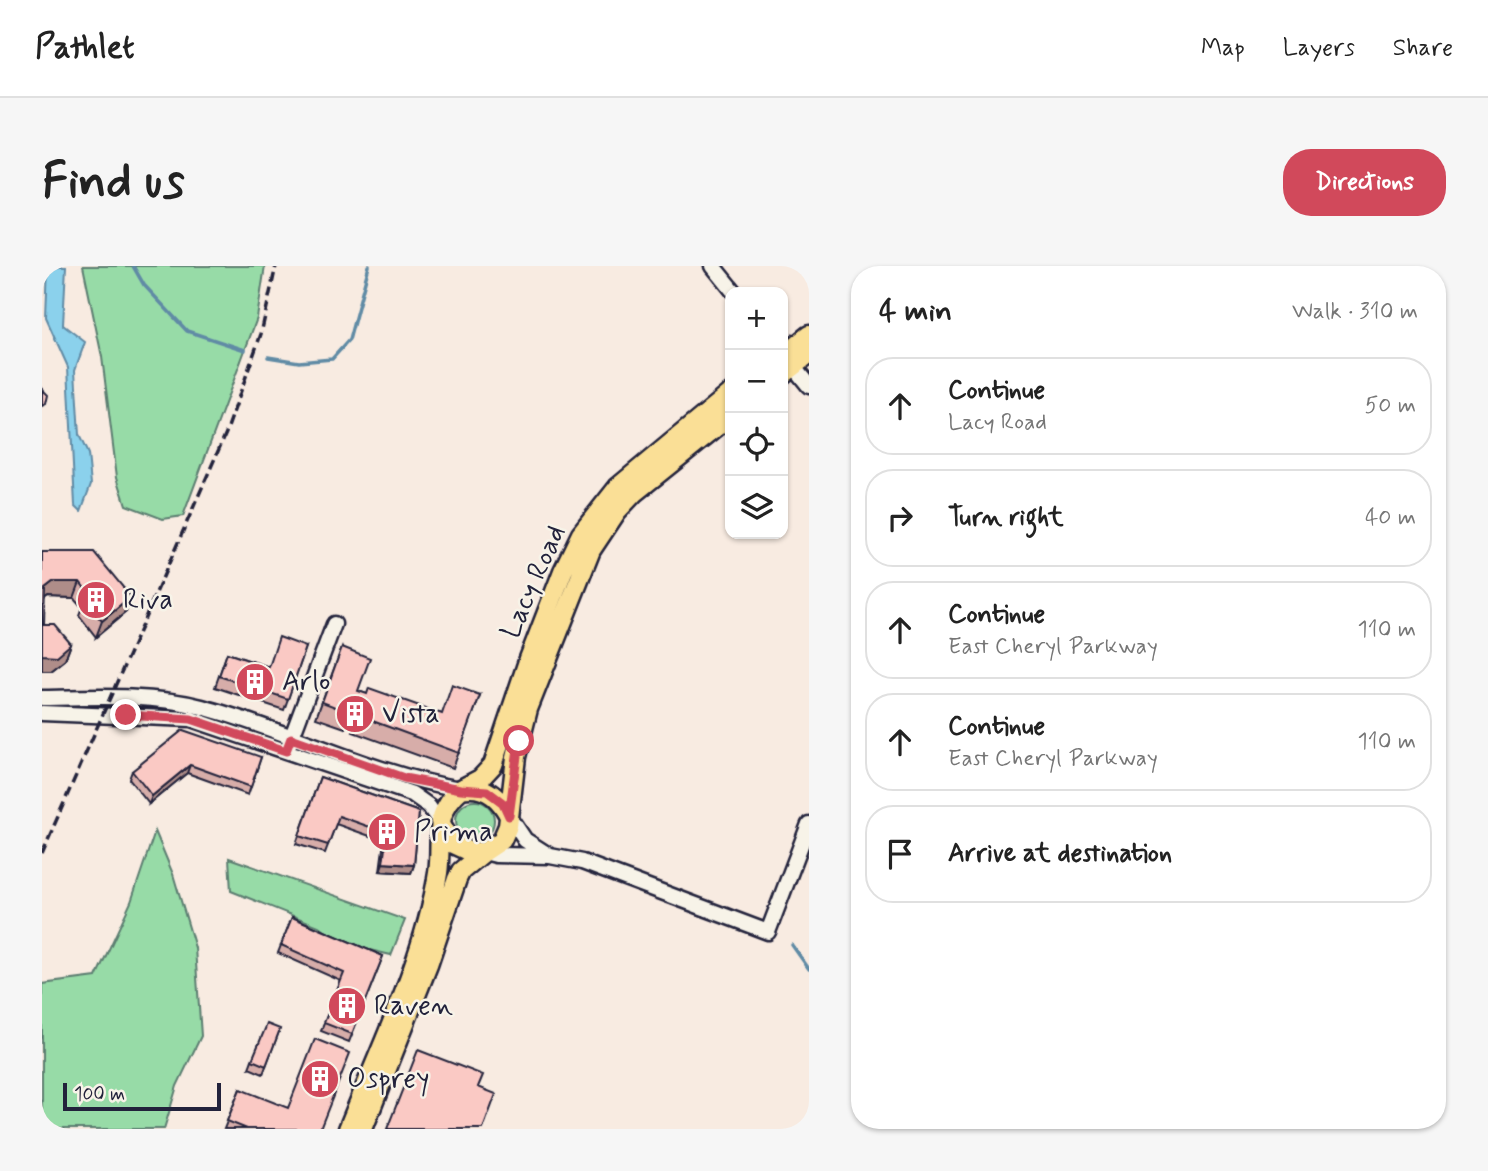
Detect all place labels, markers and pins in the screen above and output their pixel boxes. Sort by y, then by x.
building icon: Riva [75,579,117,621]
place label: Riva [123,582,173,619]
building icon: Arlo [234,661,276,703]
place label: Arlo [282,664,330,701]
building icon: Vista [334,693,376,735]
place label: Vista [382,696,440,733]
building icon: Prima [366,811,408,853]
place label: Prima [414,814,493,851]
building icon: Raven [326,985,368,1027]
place label: Raven [374,988,453,1025]
building icon: Osprey [299,1058,341,1100]
place label: Osprey [347,1061,429,1098]

